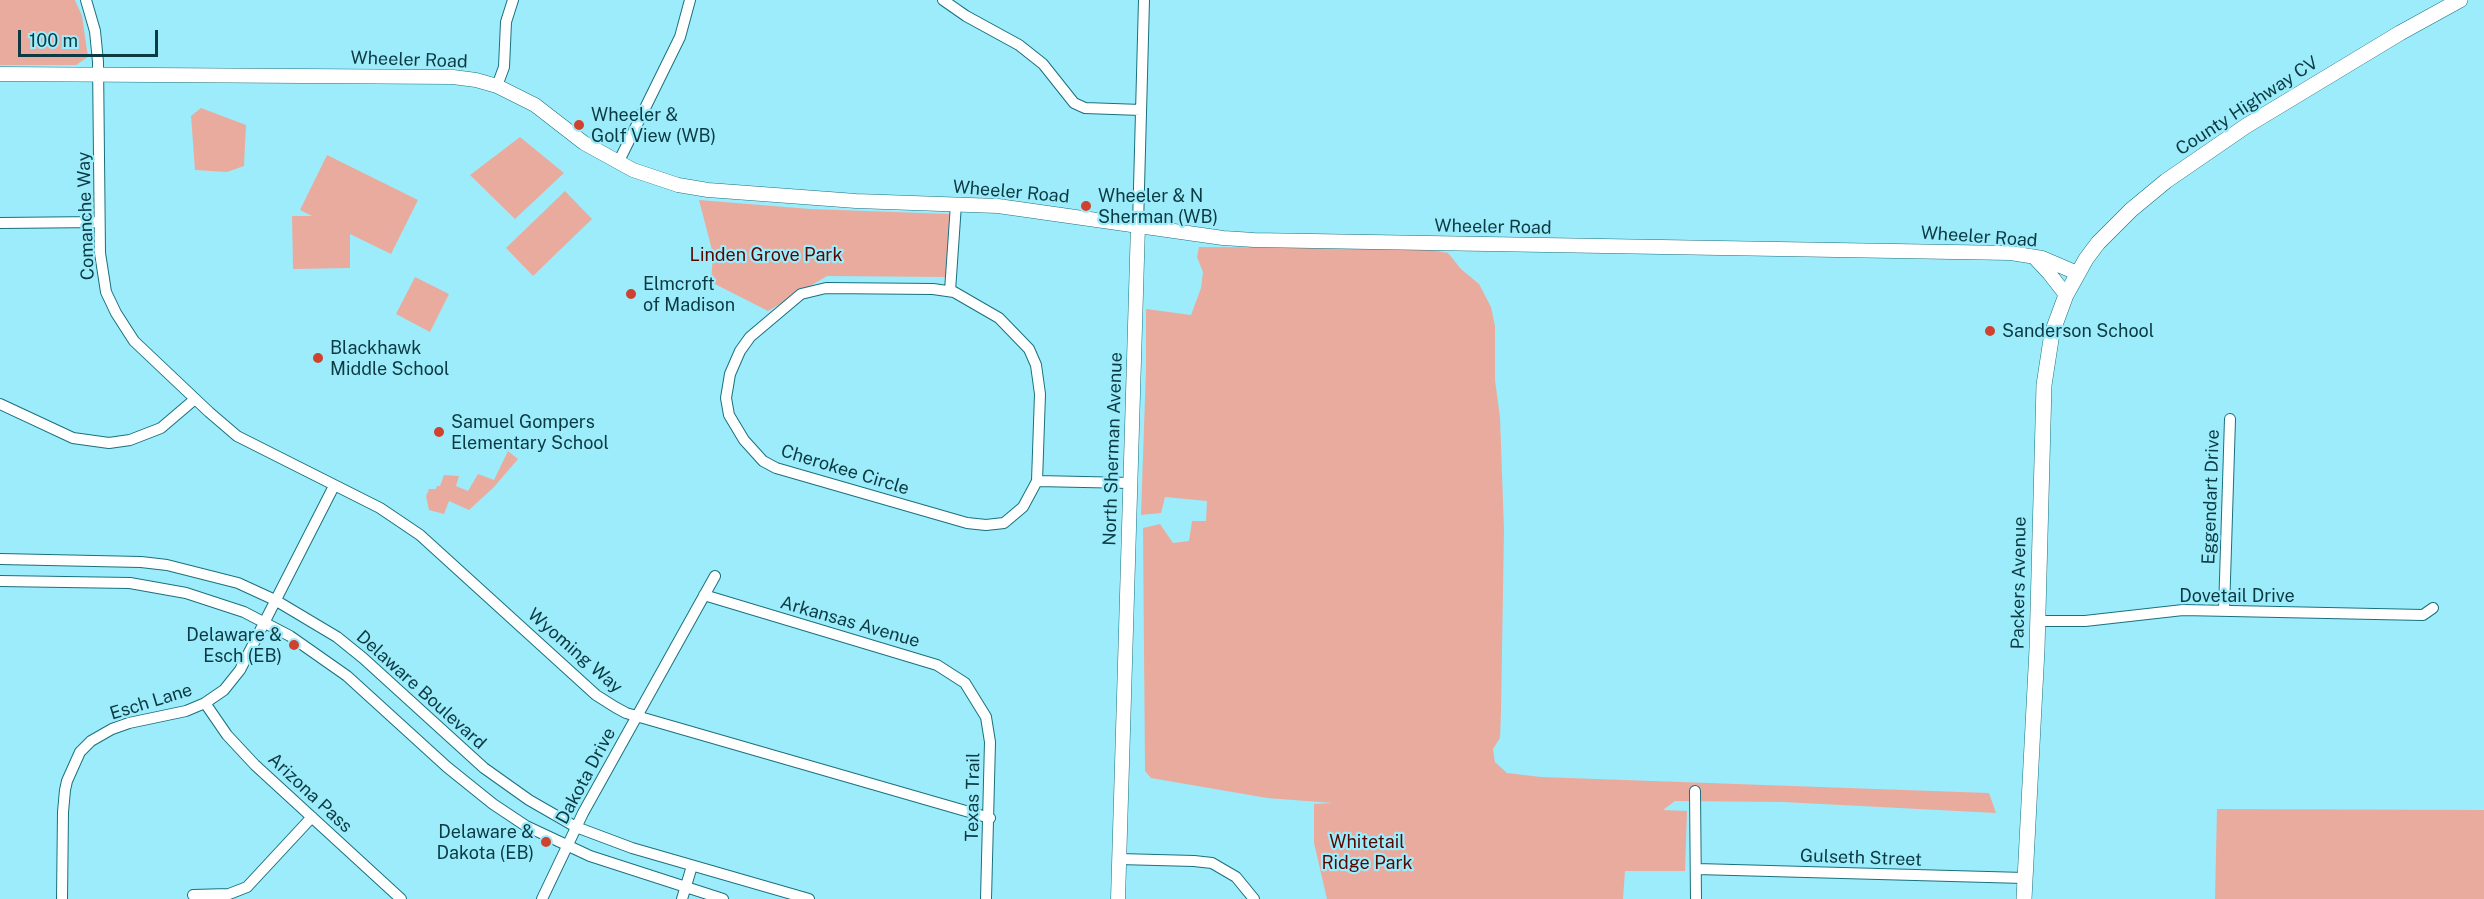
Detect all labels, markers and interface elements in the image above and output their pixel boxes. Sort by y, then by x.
scale bar [21,18,160,56]
text: 100 m [29,30,78,51]
street label: Wheeler Road [350,47,468,73]
street label: County Highway CV [2172,52,2322,160]
place label: Wheeler & Golf View (WB) [591,104,716,146]
marker: Wheeler & Golf View (WB) [572,118,586,132]
street label: Comanche Way [73,151,99,281]
street label: Wheeler Road [952,176,1070,208]
place label: Wheeler & N Sherman (WB) [1098,185,1218,228]
marker: Wheeler & N Sherman (WB) [1079,199,1093,213]
street label: Wheeler Road [1434,215,1552,239]
street label: Wheeler Road [1920,222,2038,252]
park label: Linden Grove Park [690,244,842,266]
place label: Elmcroft of Madison [643,273,735,316]
marker: Elmcroft of Madison [624,287,638,301]
place label: Sanderson School [2002,320,2154,342]
marker: Sanderson School [1983,324,1997,338]
place label: Blackhawk Middle School [330,337,449,380]
marker: Blackhawk Middle School [311,351,325,365]
street label: North Sherman Avenue [1099,352,1127,546]
place label: Samuel Gompers Elementary School [451,411,609,454]
marker: Samuel Gompers Elementary School [432,425,446,439]
street label: Eggendart Drive [2198,429,2224,565]
street label: Cherokee Circle [778,440,912,500]
street label: Packers Avenue [2007,516,2031,650]
street label: Dovetail Drive [2179,585,2295,607]
street label: Arkansas Avenue [778,592,922,652]
street label: Wyoming Way [523,604,627,698]
place label: Delaware & Esch (EB) [186,624,282,666]
street label: Delaware Boulevard [352,626,490,754]
marker: Delaware & Esch (EB) [287,638,301,652]
street label: Esch Lane [107,679,195,725]
street label: Dakota Drive [552,724,620,828]
street label: Arizona Pass [263,749,357,837]
street label: Texas Trail [961,752,985,842]
place label: Delaware & Dakota (EB) [437,821,534,864]
park label: Whitetail Ridge Park [1321,831,1413,874]
marker: Delaware & Dakota (EB) [539,835,553,849]
street label: Gulseth Street [1800,845,1922,871]

